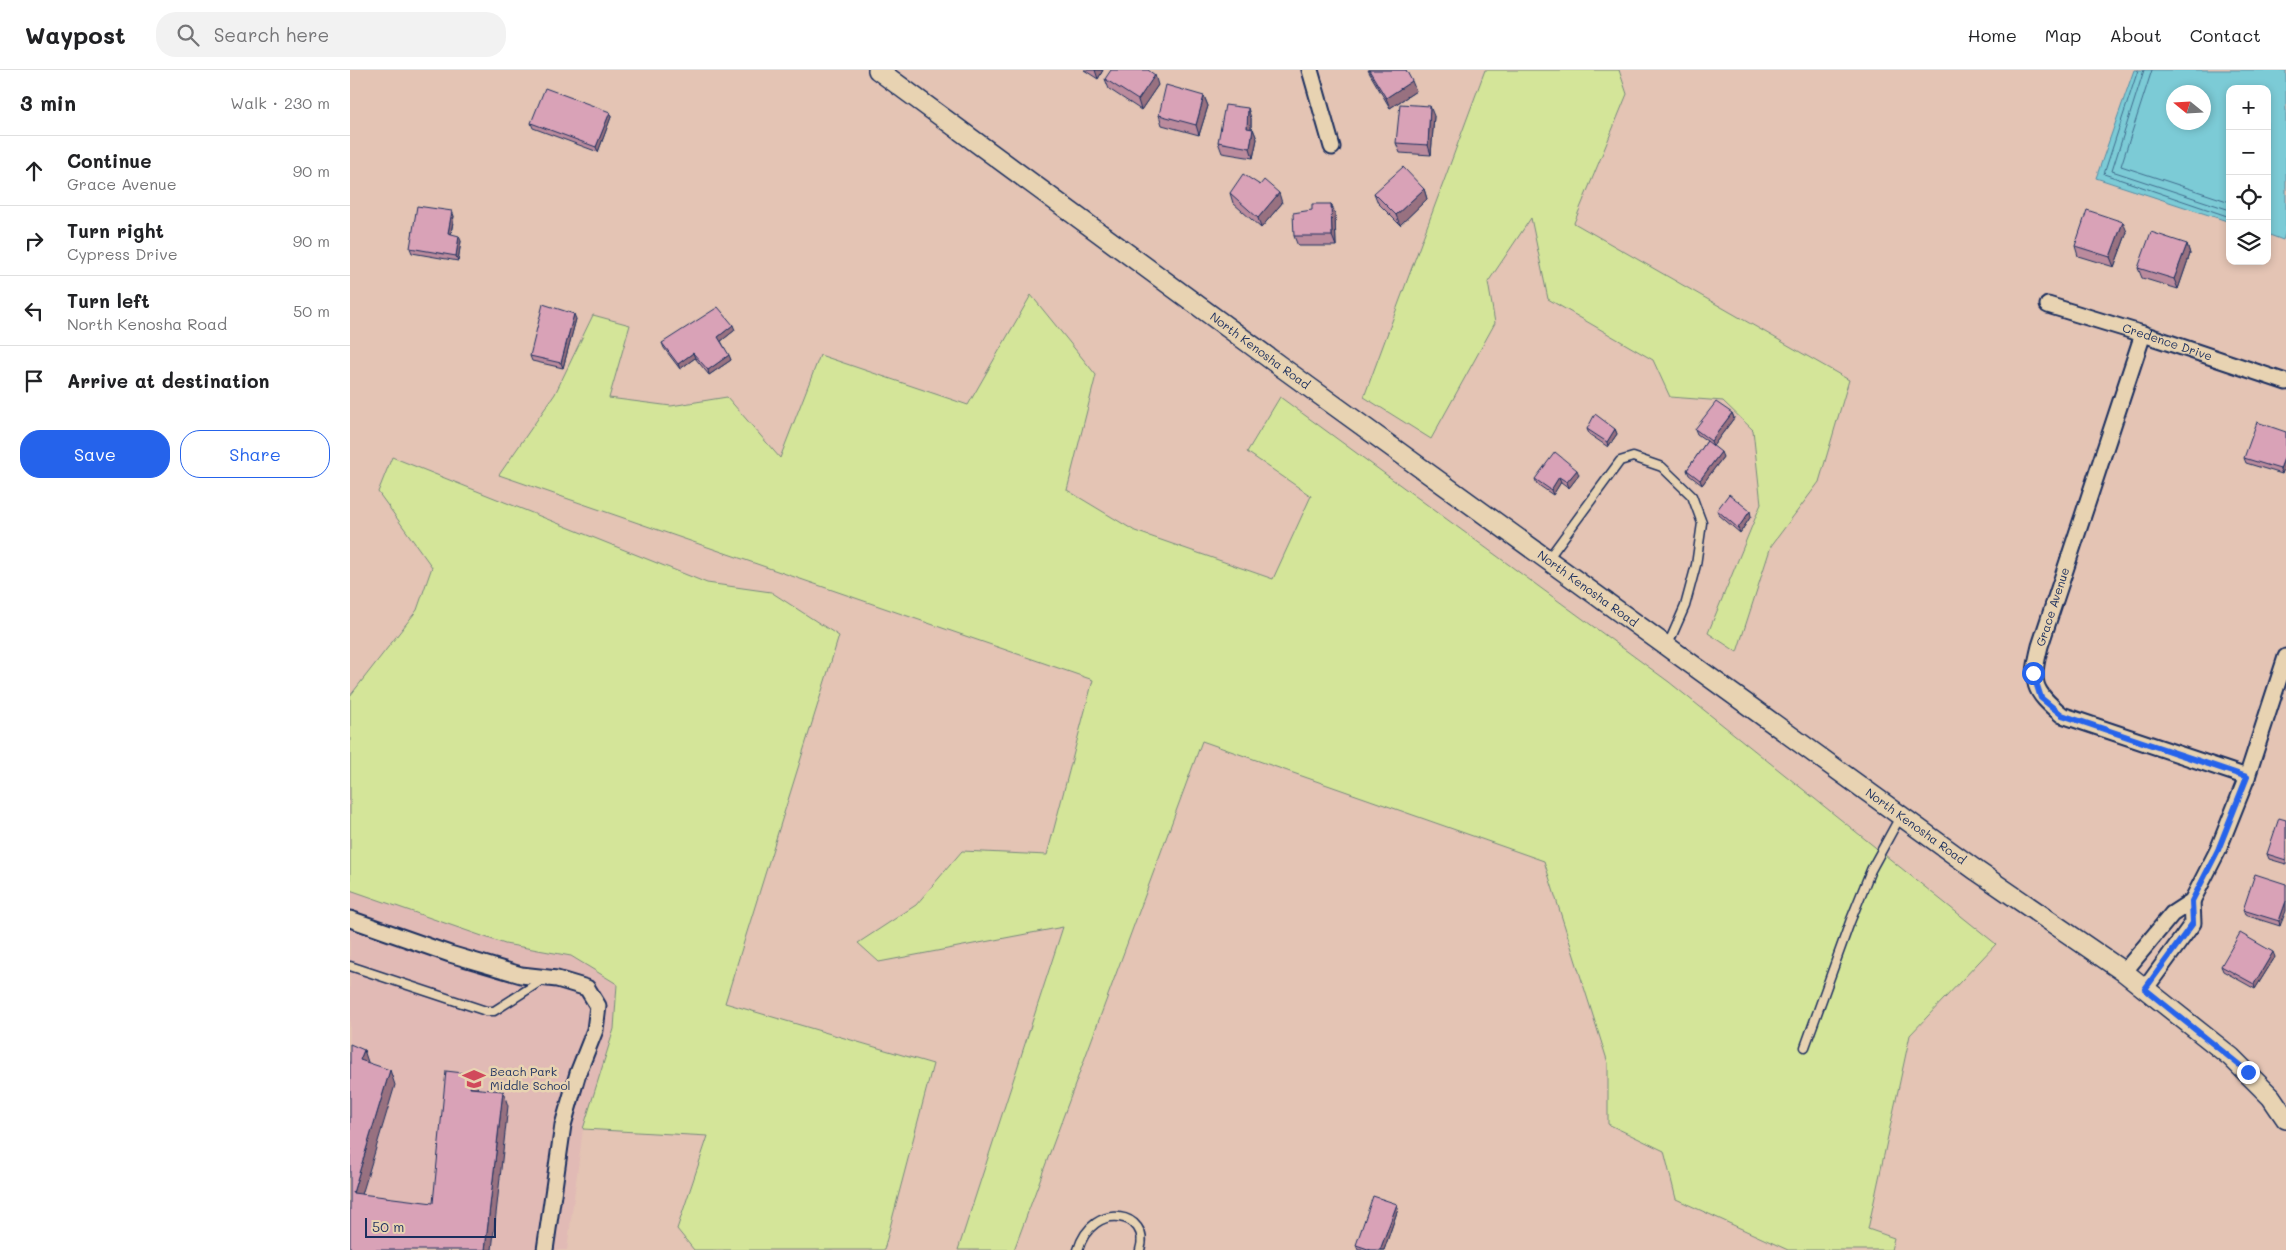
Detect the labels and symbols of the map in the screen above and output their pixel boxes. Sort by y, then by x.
north arrow [2166,85,2211,130]
street label: North Kenosha Road [1207,308,1314,392]
street label: Credence Drive [2121,319,2215,364]
street label: North Kenosha Road [1535,546,1642,630]
street label: Grace Avenue [2032,565,2072,648]
route start [2022,662,2045,685]
street label: North Kenosha Road [1863,784,1970,868]
route end [2237,1061,2260,1084]
place label: Beach Park Middle School [490,1063,571,1093]
school or university icon: Beach Park Middle School [461,1066,487,1092]
scale bar [365,1215,496,1238]

